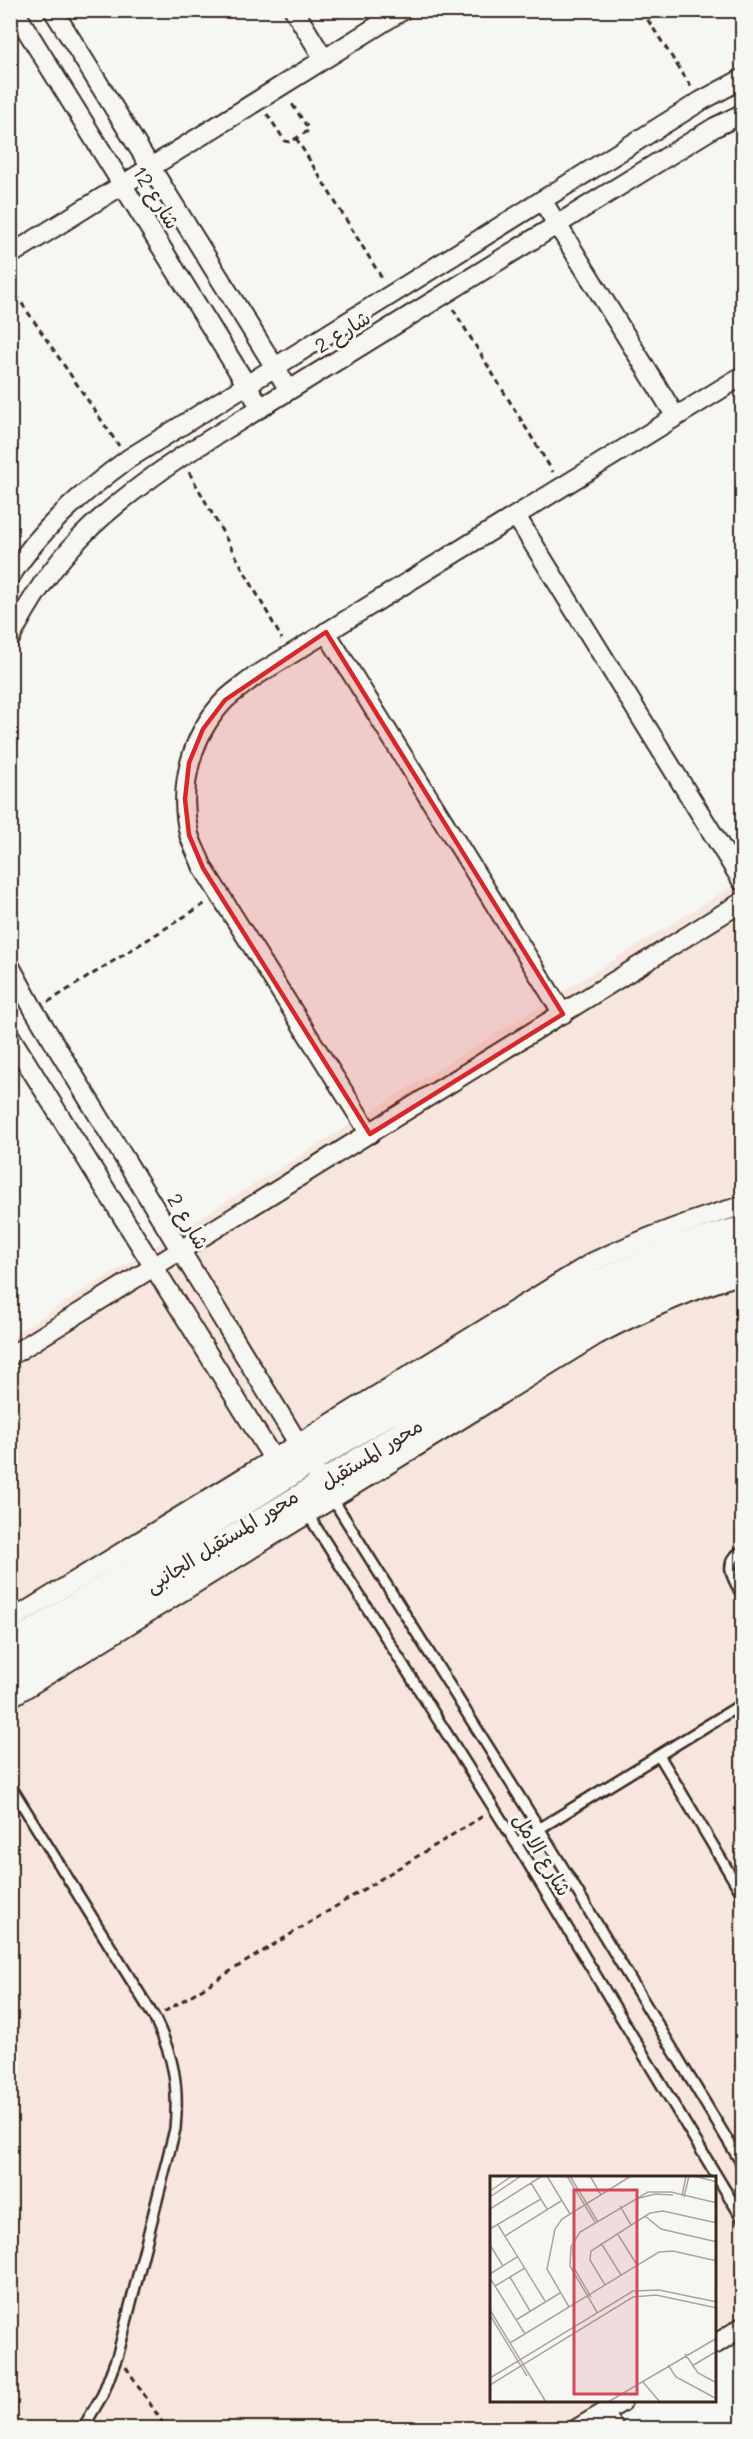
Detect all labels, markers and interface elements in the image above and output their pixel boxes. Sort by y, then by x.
street label: شارع 12 [126,161,187,235]
street label: شارع 2 [309,304,376,360]
street label: شارع 2 [160,1188,216,1255]
street label: محور المستقبل [315,1411,427,1495]
street label: محور المستقبل الجانبى [139,1482,303,1599]
street label: شارع الامل [506,1808,578,1901]
inset map [490,2176,717,2403]

